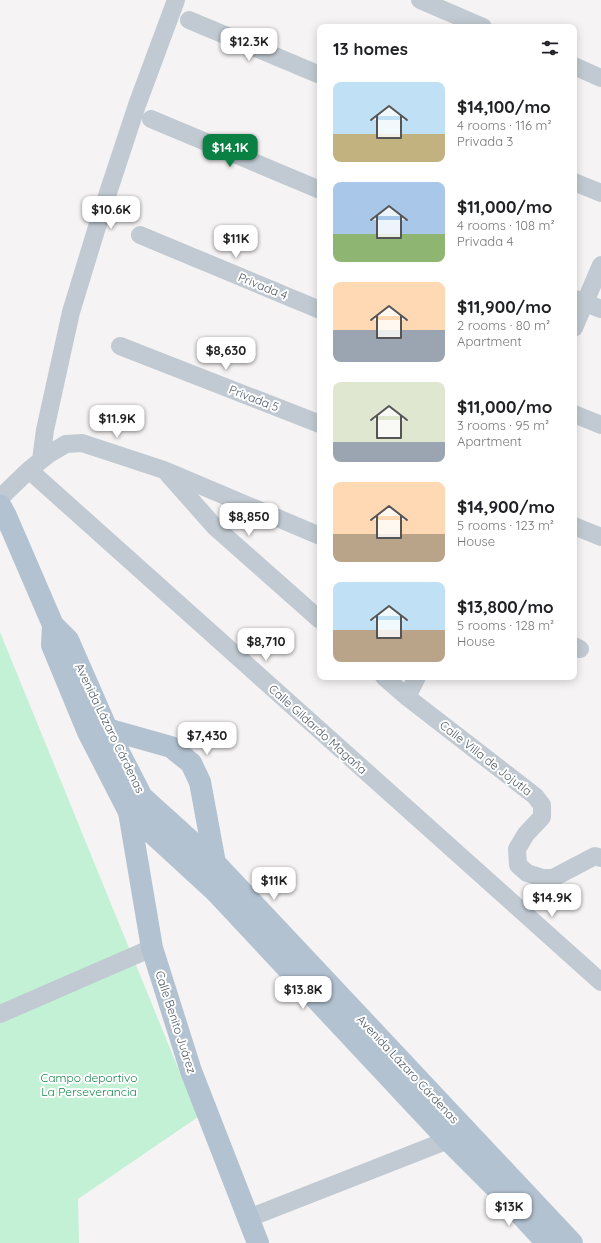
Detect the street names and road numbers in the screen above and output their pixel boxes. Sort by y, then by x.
street label: Privada 4 [236,269,290,303]
street label: Privada 5 [227,382,281,414]
street label: Avenida Lázaro Cárdenas [72,661,148,796]
street label: Calle Gildardo Magaña [266,681,370,777]
street label: Calle Villa de Jojutla [437,717,535,799]
street label: Calle Benito Juárez [152,969,200,1075]
street label: Avenida Lázaro Cárdenas [354,1012,462,1127]

